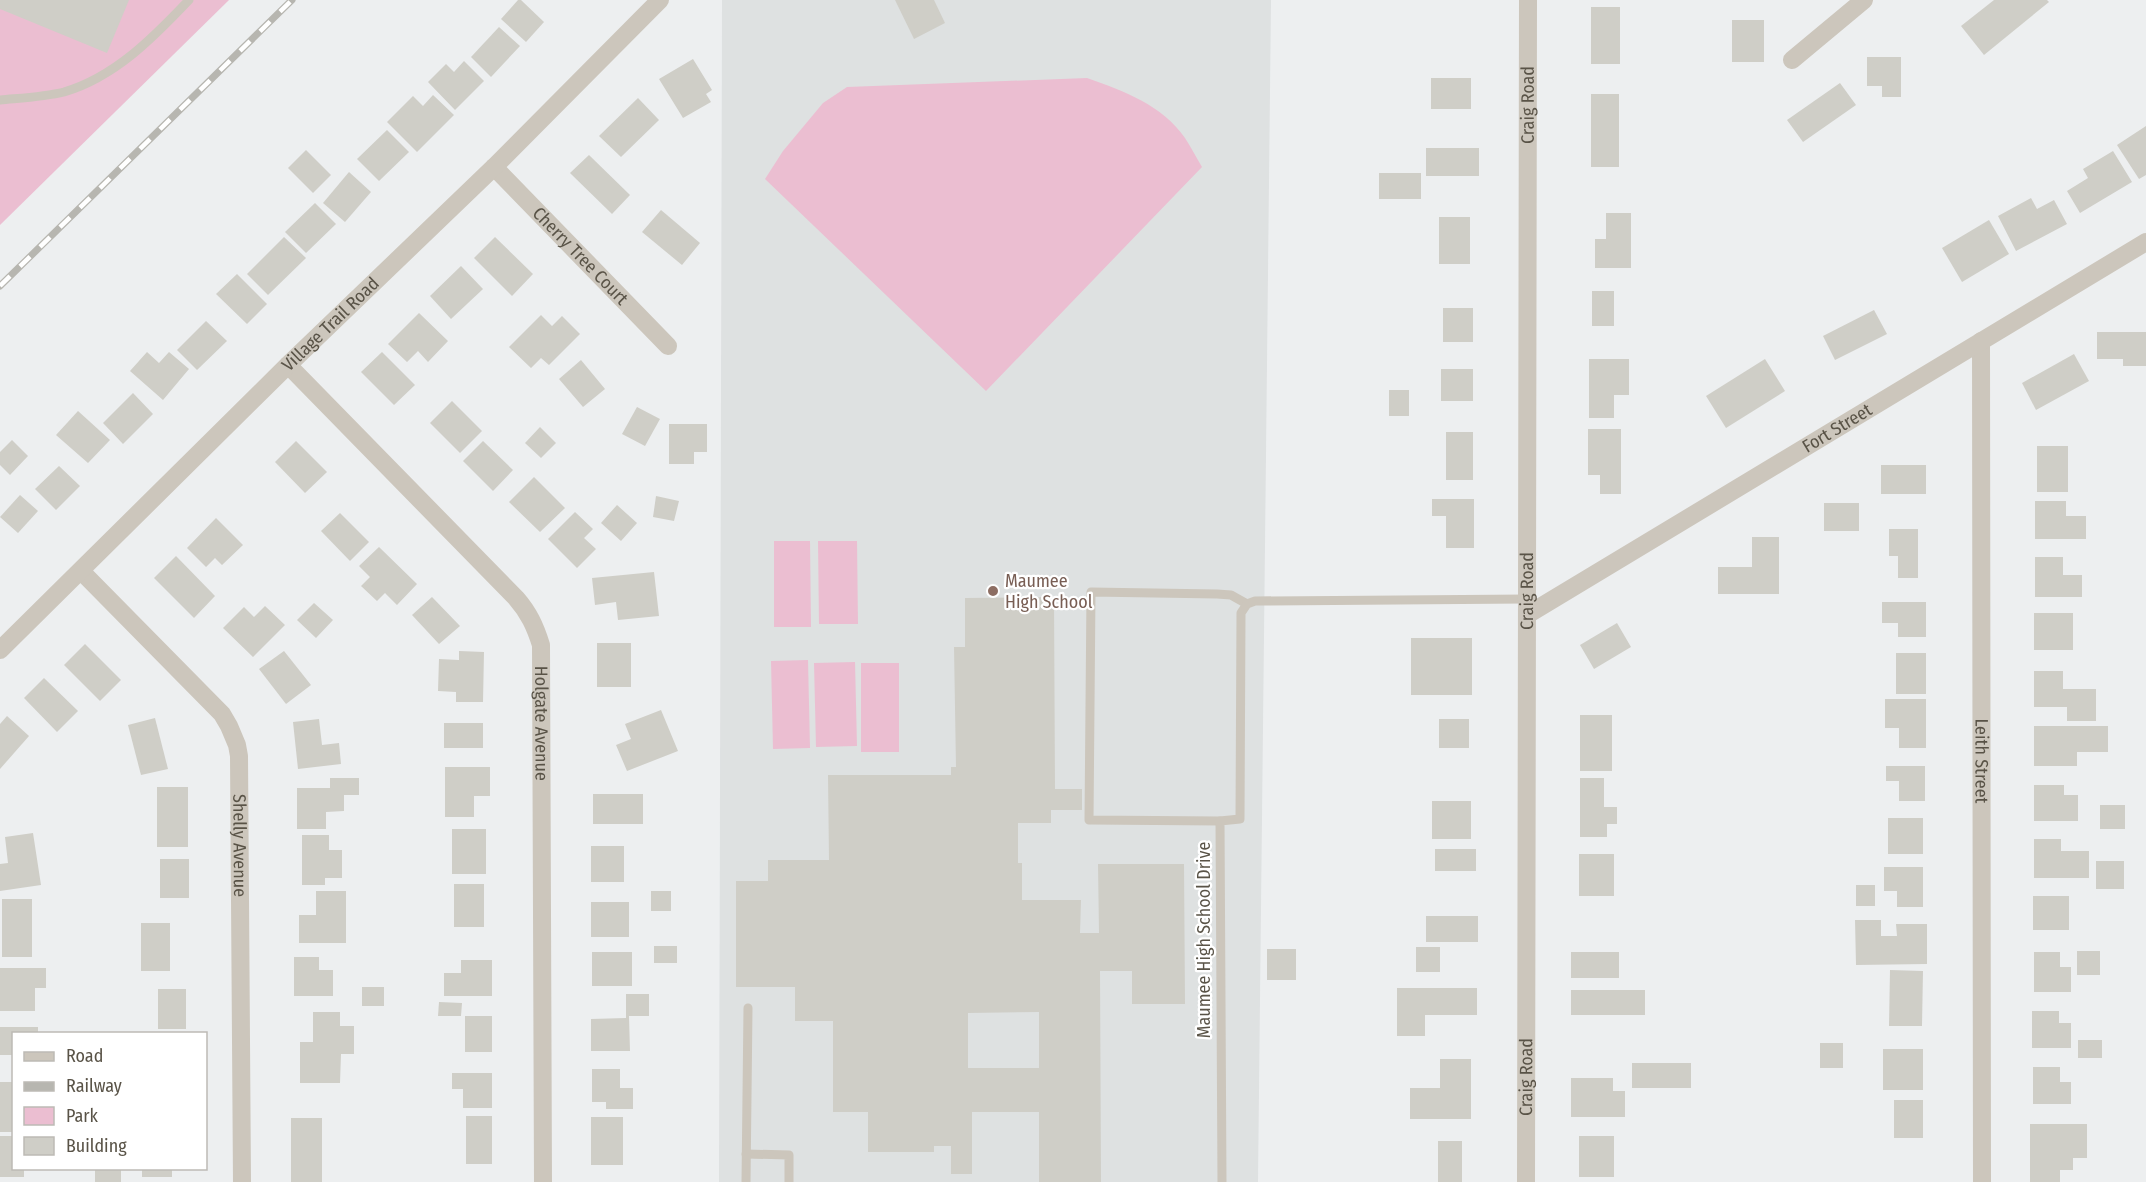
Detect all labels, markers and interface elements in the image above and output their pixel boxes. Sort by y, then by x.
street label: Craig Road [1517,66,1539,144]
street label: Cherry Tree Court [528,202,633,309]
street label: Village Trail Road [277,273,384,376]
street label: Fort Street [1798,399,1876,458]
street label: Craig Road [1516,552,1538,630]
place label: Maumee High School [1005,570,1093,613]
marker: Maumee High School [986,584,1000,598]
street label: Holgate Avenue [530,666,553,781]
street label: Leith Street [1970,719,1993,804]
street label: Shelly Avenue [228,794,251,897]
street label: Maumee High School Drive [1193,842,1215,1038]
legend [12,1032,207,1170]
street label: Craig Road [1515,1038,1537,1116]
text: Road [66,1045,103,1067]
text: Railway [66,1075,122,1097]
text: Park [66,1105,99,1127]
text: Building [66,1135,127,1157]

